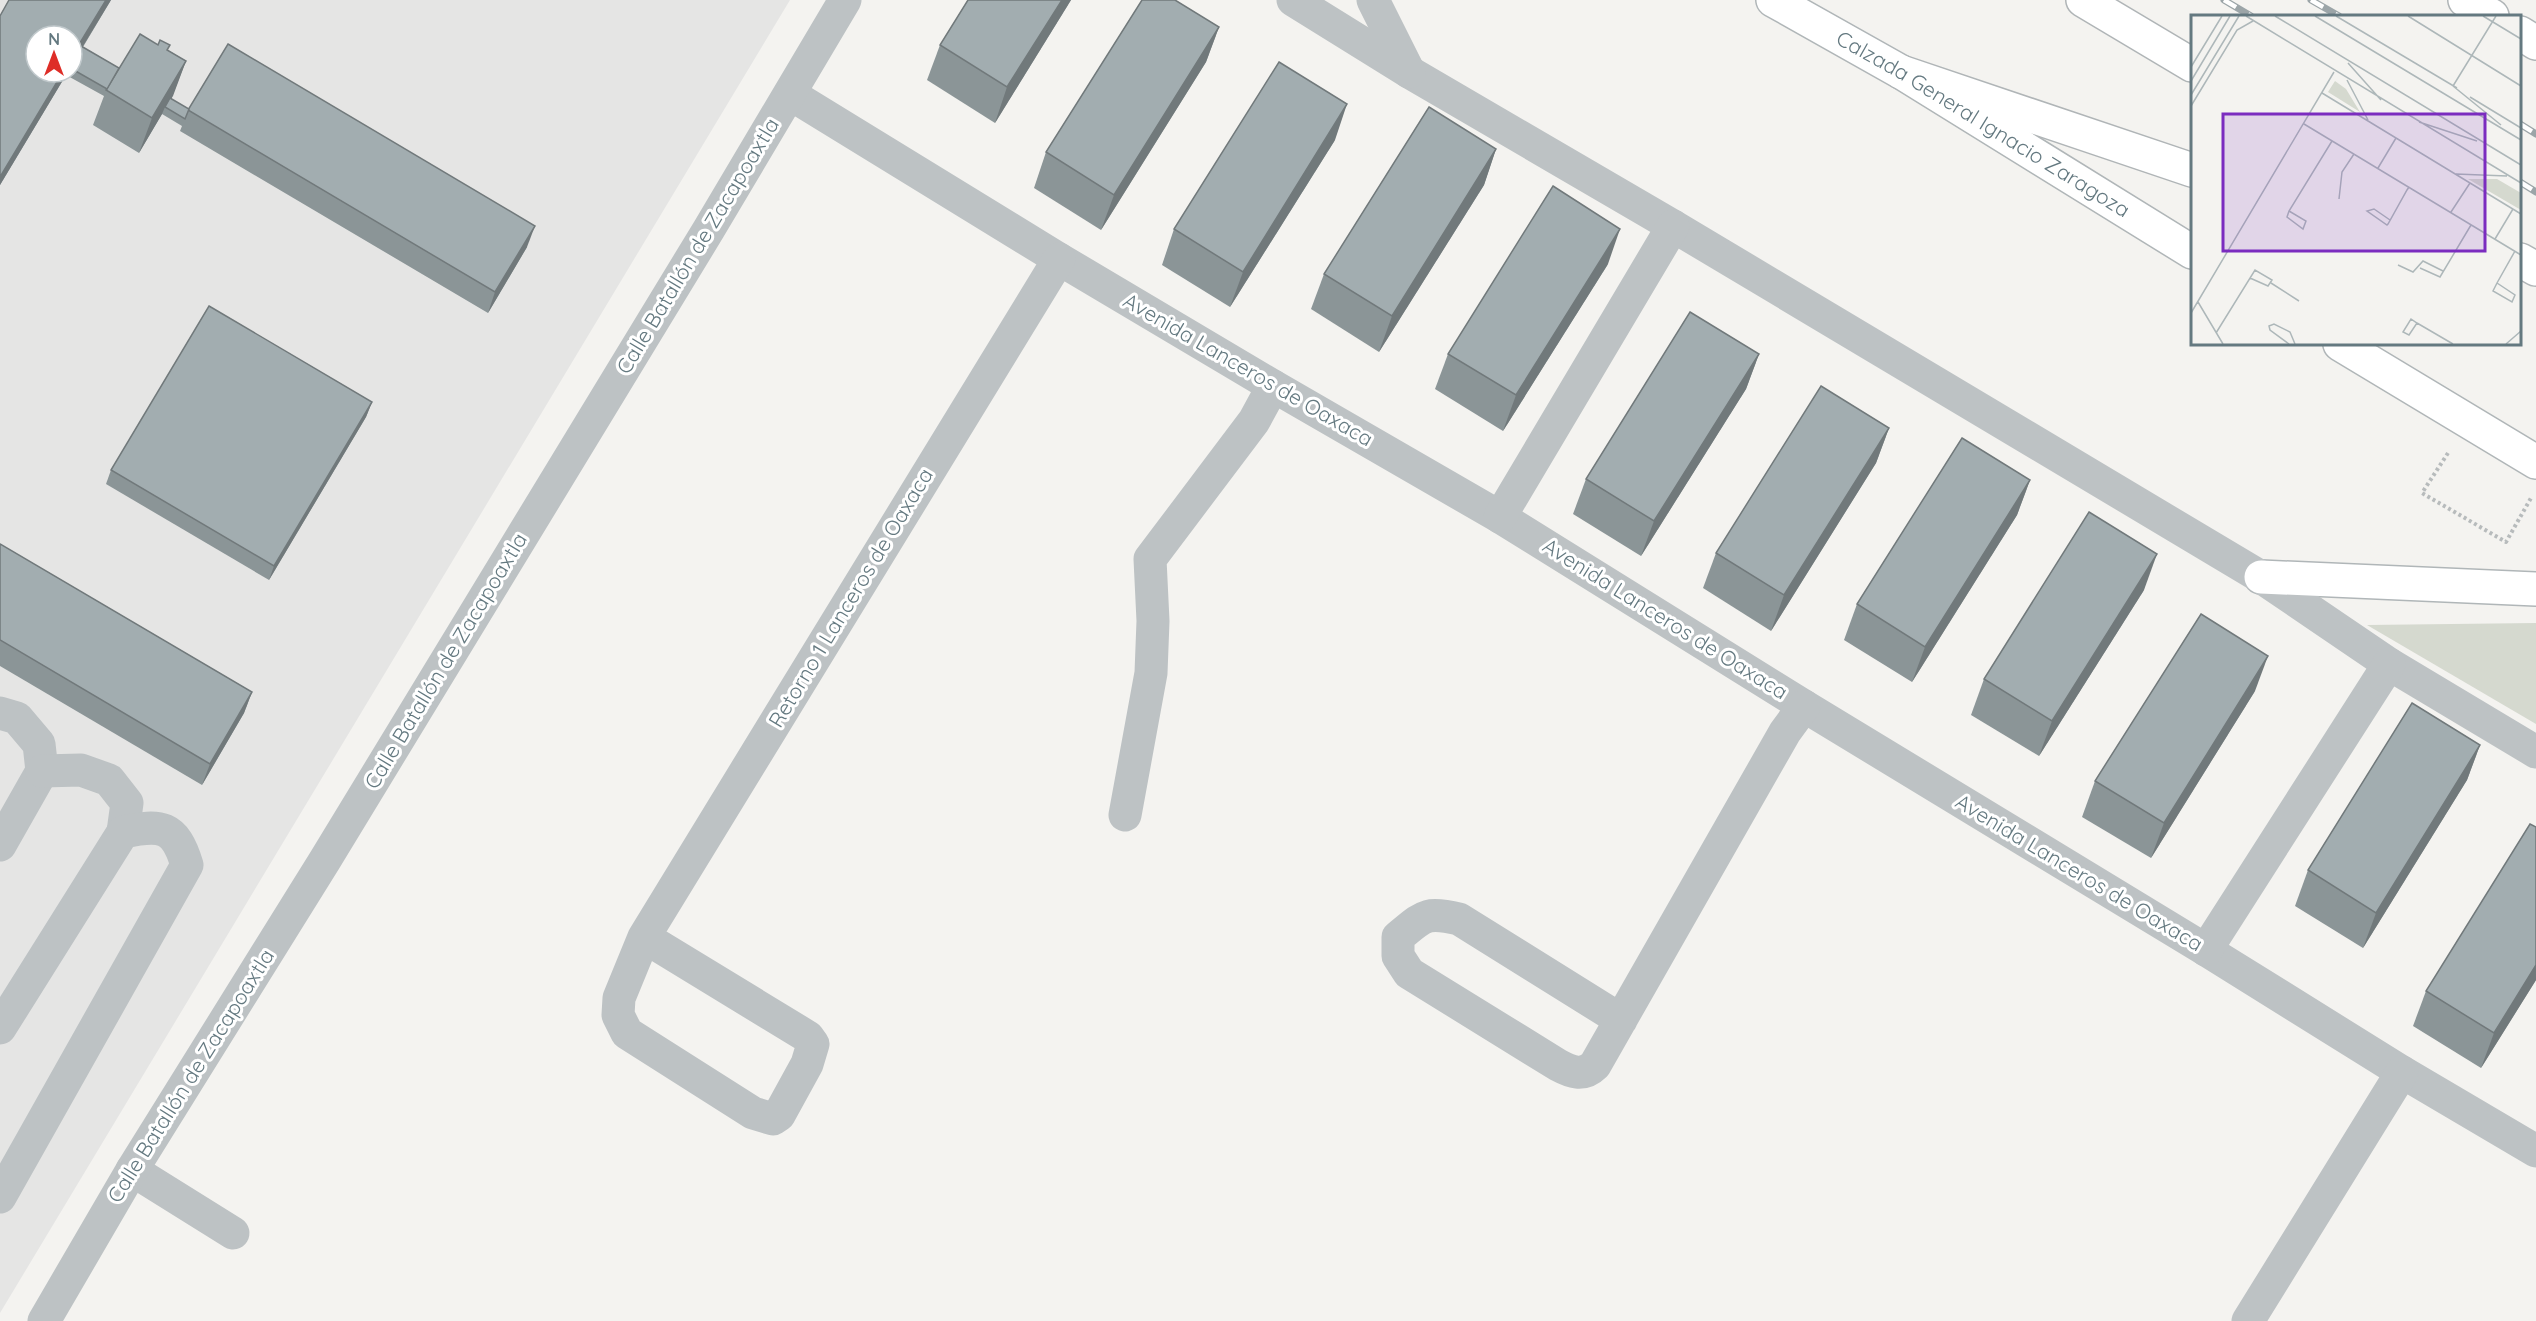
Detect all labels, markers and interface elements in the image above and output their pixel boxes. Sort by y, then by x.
inset map [2191,15,2521,345]
north arrow [24,24,84,84]
street label: Calzada General Ignacio Zaragoza [1832,24,2135,222]
text: N [48,29,60,49]
street label: Calle Batallón de Zacapoaxtla [610,113,784,378]
street label: Avenida Lanceros de Oaxaca [1119,287,1378,451]
street label: Retorno 1 Lanceros de Oaxaca [762,463,938,732]
street label: Calle Batallón de Zacapoaxtla [358,528,532,793]
street label: Avenida Lanceros de Oaxaca [1538,532,1793,704]
street label: Avenida Lanceros de Oaxaca [1951,788,2208,956]
street label: Calle Batallón de Zacapoaxtla [101,944,279,1207]

